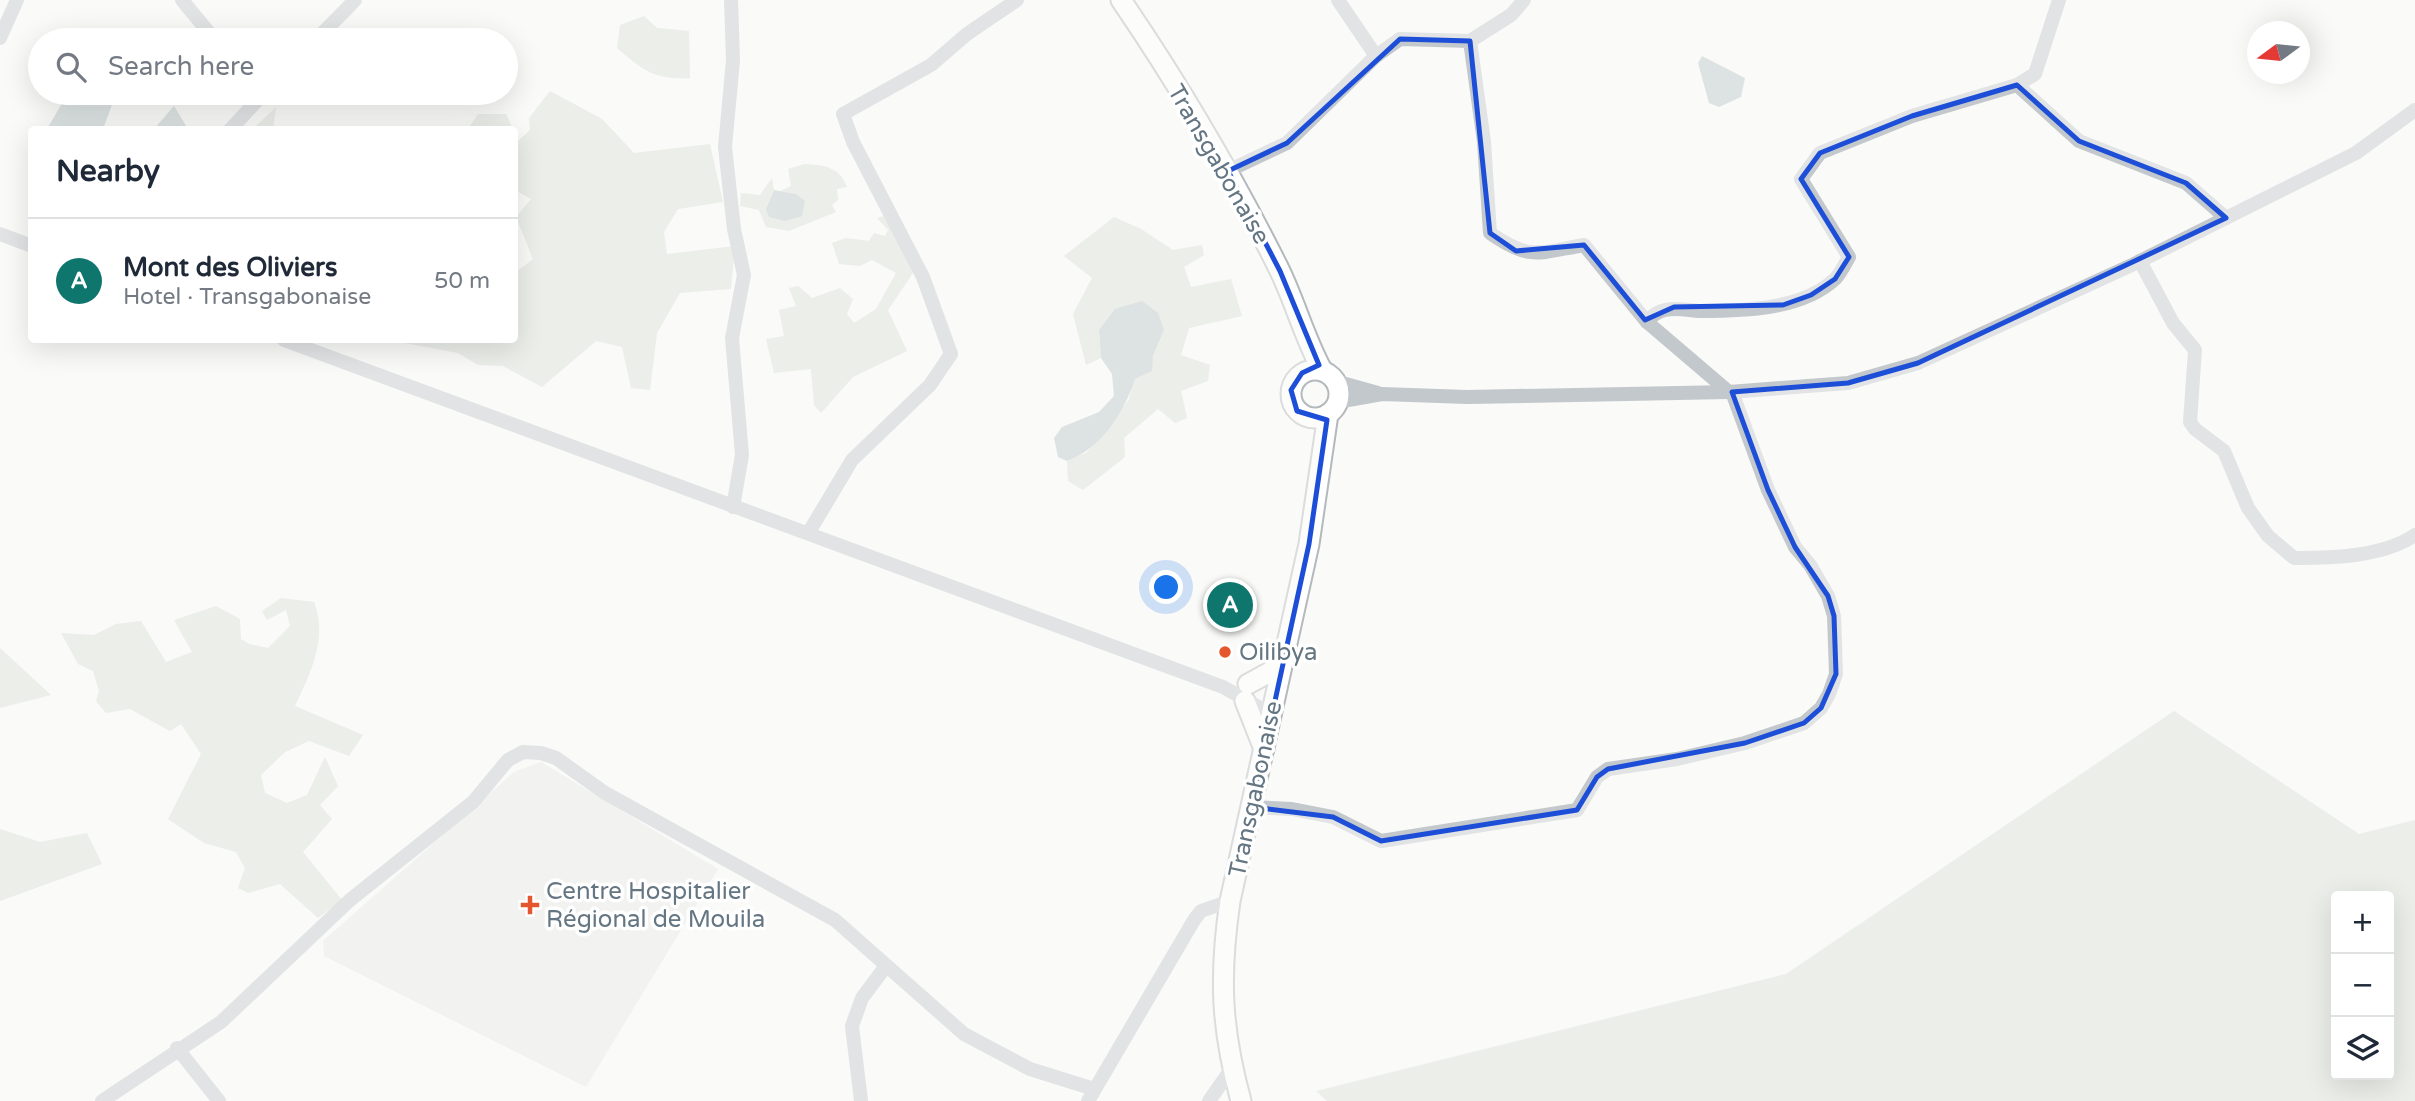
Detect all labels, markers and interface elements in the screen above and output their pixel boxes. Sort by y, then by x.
north arrow [2247,21,2310,84]
search box [28,28,518,105]
icon: search [52,48,90,86]
text: Search here [108,51,254,82]
street label: Transgabonaise [1161,79,1276,249]
text: Nearby [56,153,160,190]
text: Mont des Oliviers [123,252,337,283]
text: A [70,267,88,295]
text: 50 m [434,267,490,295]
text: Hotel · Transgabonaise [123,283,371,311]
your location [1149,570,1183,604]
pin: A [1207,579,1253,631]
place label: Oilibya [1239,638,1317,667]
marker: Oilibya [1217,644,1233,660]
street label: Transgabonaise [1223,698,1288,880]
place label: Centre Hospitalier Régional de Mouila [546,877,765,934]
map controls [2331,891,2394,1080]
button: + [2331,891,2394,954]
marker: Centre Hospitalier Régional de Mouila [520,895,540,915]
button: − [2331,954,2394,1017]
button: layers [2331,1017,2394,1080]

